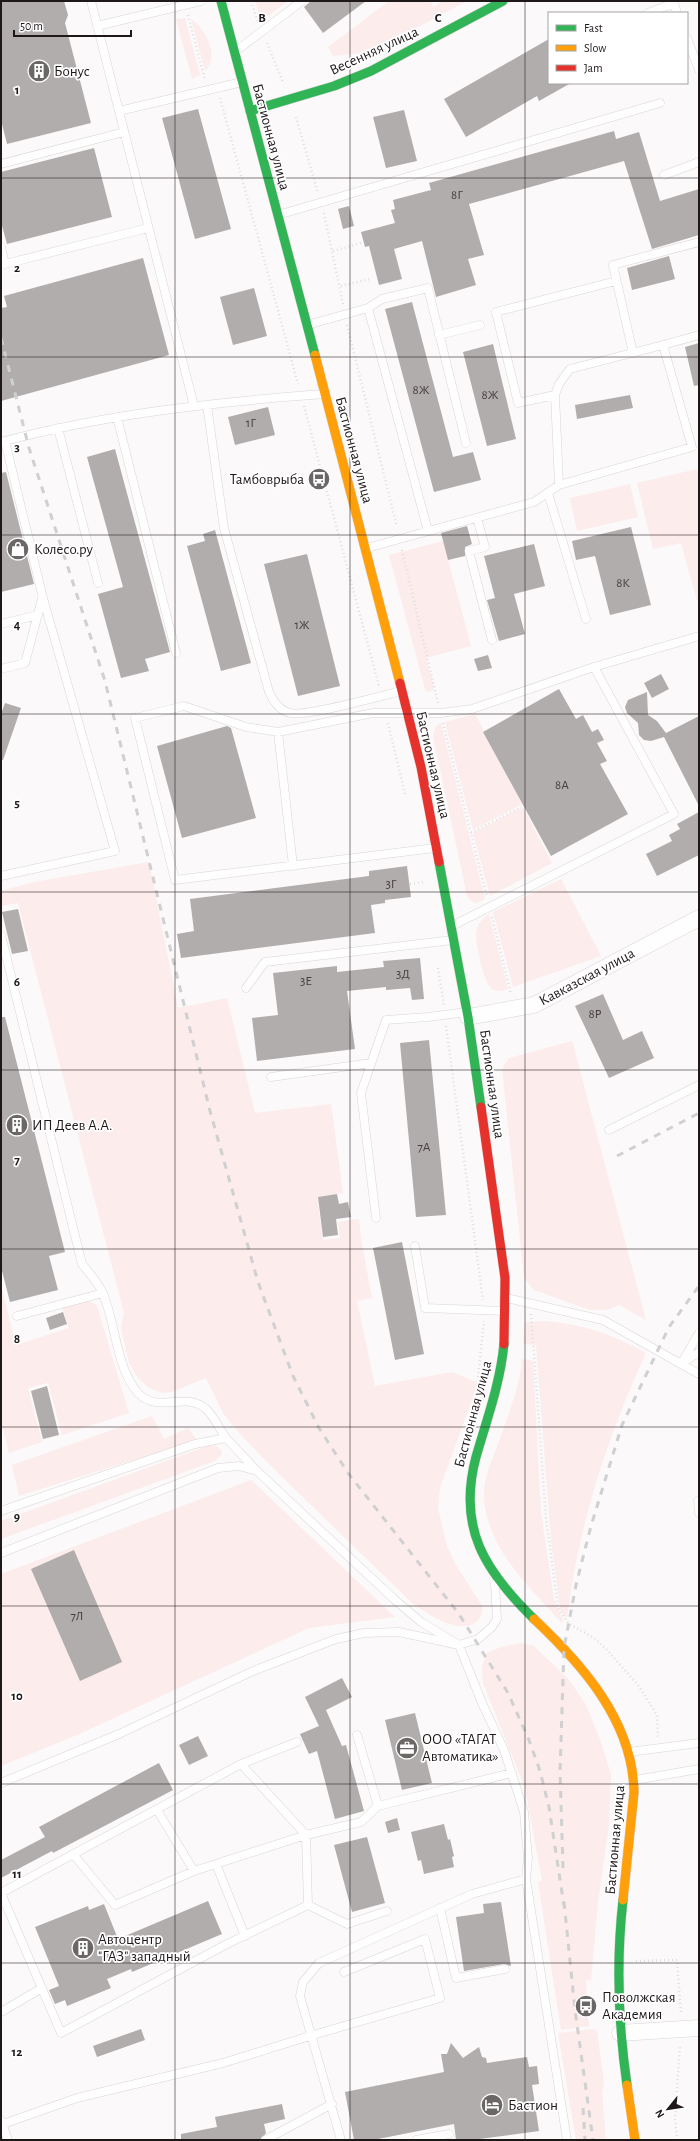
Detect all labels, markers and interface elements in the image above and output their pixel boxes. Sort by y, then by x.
scale bar [14,12,131,38]
text: B [258,12,266,25]
text: C [435,12,442,25]
legend [548,12,688,84]
text: 50 m [20,20,43,32]
text: Fast [584,22,603,34]
street label: Весенняя улица [327,24,421,78]
text: Slow [584,42,606,54]
building icon: Бонус [26,58,52,84]
text: Jam [584,62,603,74]
place label: Бонус [54,64,90,79]
street label: Бастионная улица [250,82,292,192]
text: 1 [15,84,19,97]
house number: 8Г [451,189,463,202]
text: 2 [14,262,20,275]
house number: 8Ж [413,384,430,397]
house number: 8Ж [482,389,499,402]
street label: Бастионная улица [333,395,375,505]
house number: 1Г [246,417,256,430]
text: 3 [14,441,20,454]
bus stop icon: Тамбоврыба [306,466,332,492]
place label: Тамбоврыба [230,472,304,487]
shop icon: Колесо.ру [5,536,31,562]
place label: Колесо.ру [34,542,93,557]
house number: 8К [616,577,630,590]
text: 4 [14,619,21,632]
house number: 1Ж [294,619,310,632]
street label: Бастионная улица [413,710,453,820]
house number: 8А [555,779,569,792]
text: 5 [14,797,20,810]
house number: 3Г [385,878,397,891]
street label: Кавказская улица [537,945,637,1008]
house number: 3Д [396,968,410,981]
house number: 3Е [300,975,312,988]
text: 6 [14,976,20,989]
house number: 8Р [588,1008,602,1021]
street label: Бастионная улица [477,1029,507,1140]
building icon: ИП Деев А.А. [4,1112,30,1138]
place label: ИП Деев А.А. [32,1118,112,1133]
house number: 7А [417,1141,431,1154]
text: 7 [14,1154,20,1167]
text: 8 [14,1333,20,1346]
street label: Бастионная улица [452,1359,494,1469]
text: 9 [14,1511,20,1524]
house number: 7Л [70,1610,84,1623]
text: 10 [11,1690,23,1703]
place label: ООО «ТАГАТ Автоматика» [422,1732,499,1764]
office icon: ООО «ТАГАТ Автоматика» [394,1735,420,1761]
street label: Бастионная улица [603,1785,627,1895]
text: 11 [12,1868,22,1881]
place label: Автоцентр "ГАЗ" западный [98,1932,191,1964]
building icon: Автоцентр "ГАЗ" западный [70,1935,96,1961]
place label: Поволжская Академия [602,1990,675,2022]
bus stop icon: Поволжская Академия [573,1993,599,2019]
text: 12 [12,2046,22,2059]
north arrow [648,2089,688,2129]
hotel icon: Бастион [479,2092,505,2118]
place label: Бастион [508,2098,558,2113]
text: N [653,2108,666,2120]

